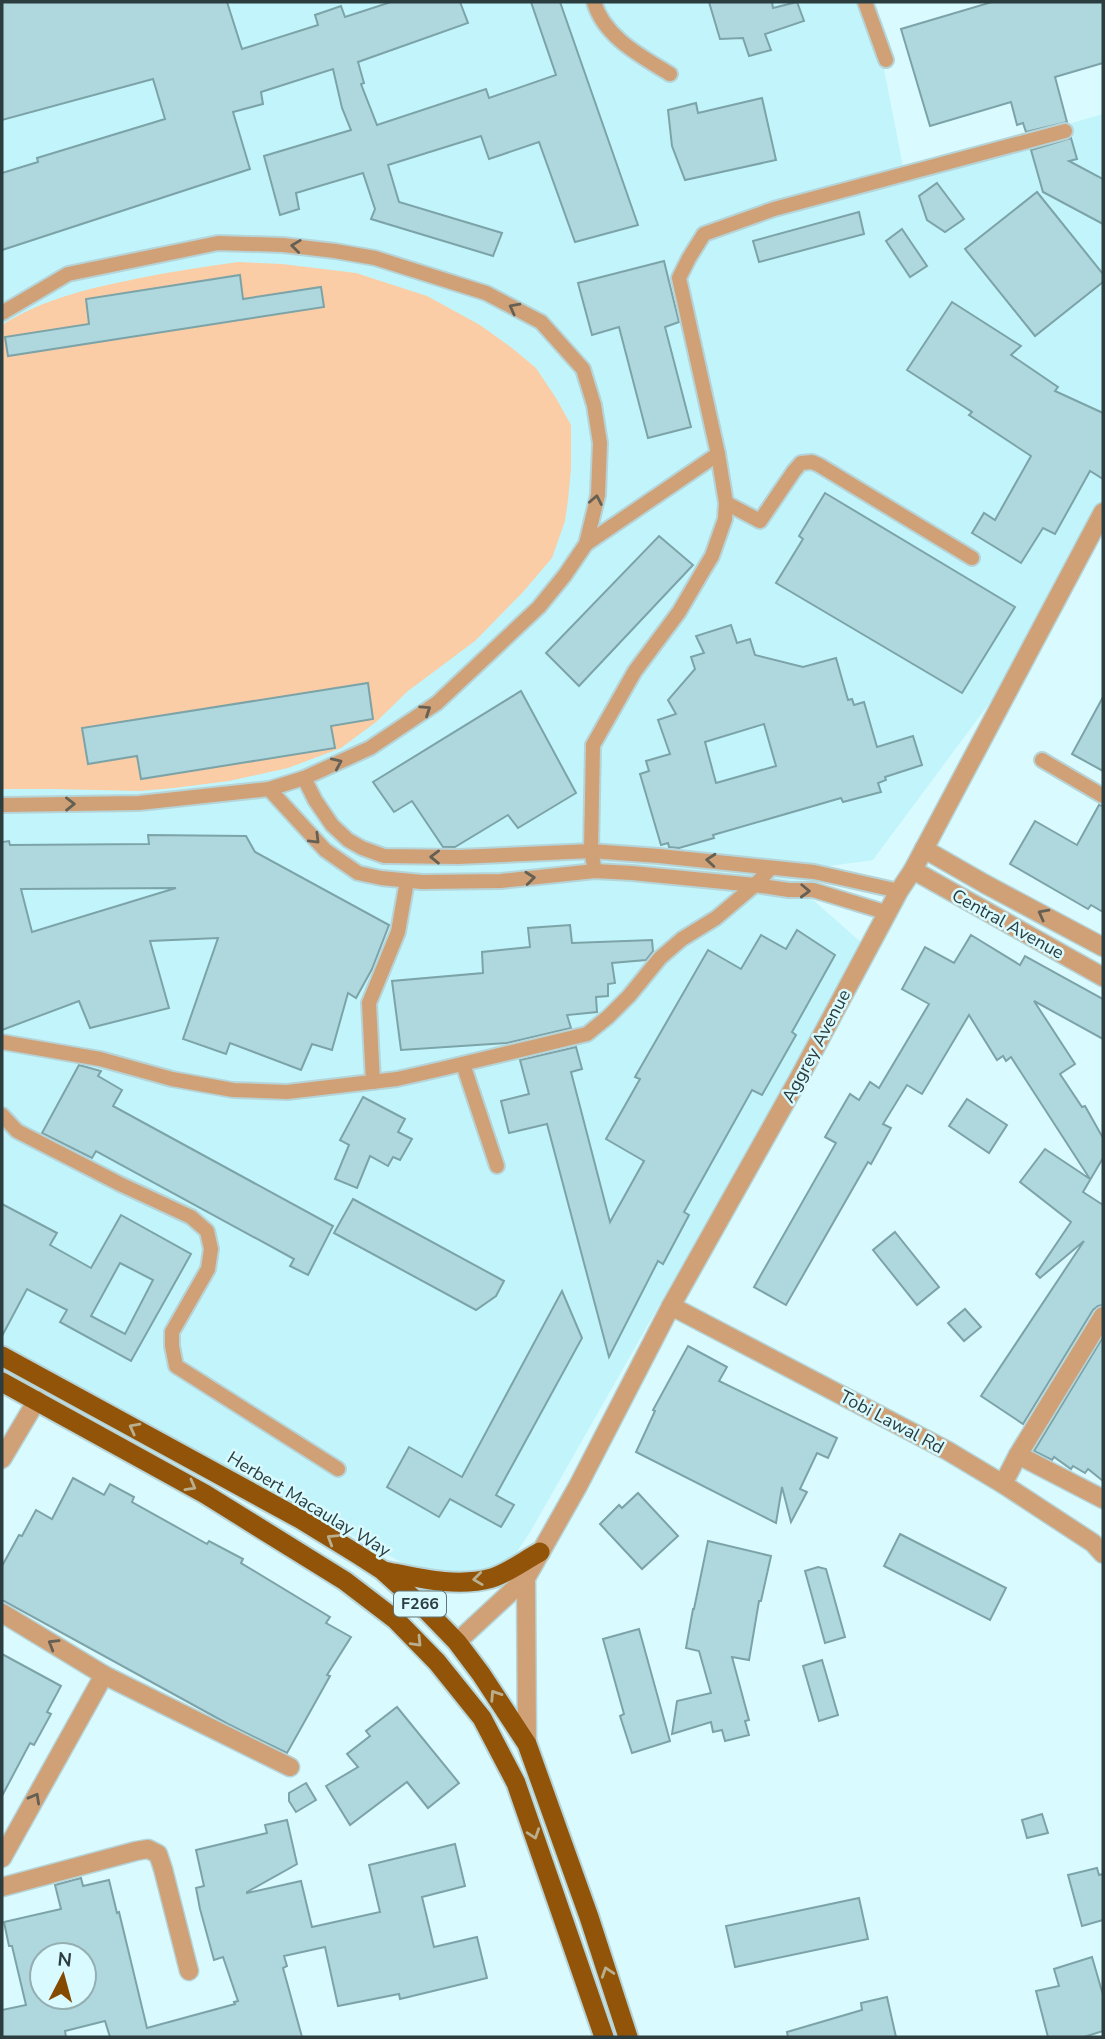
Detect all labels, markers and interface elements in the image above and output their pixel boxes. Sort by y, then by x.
one-way arrow [291,239,302,254]
one-way arrow [509,302,521,316]
one-way arrow [588,494,603,506]
one-way arrow [418,706,431,718]
one-way arrow [330,757,342,771]
one-way arrow [65,796,76,812]
one-way arrow [306,831,319,844]
one-way arrow [429,849,440,864]
one-way arrow [705,853,717,868]
one-way arrow [524,870,535,885]
one-way arrow [799,883,810,898]
street label: Central Avenue [948,883,1068,965]
one-way arrow [1038,909,1050,922]
street label: Aggrey Avenue [776,985,856,1107]
street label: Tobi Lawal Rd [836,1384,948,1460]
one-way arrow [128,1423,141,1436]
street label: Herbert Macaulay Way [223,1446,396,1563]
one-way arrow [183,1478,196,1491]
one-way arrow [327,1534,340,1547]
one-way arrow [473,1572,484,1587]
road number: F266 [394,1592,446,1616]
one-way arrow [409,1634,422,1647]
one-way arrow [48,1640,61,1653]
one-way arrow [490,1689,503,1702]
one-way arrow [27,1793,40,1806]
one-way arrow [526,1828,540,1840]
north arrow [28,1941,98,2011]
text: N [56,1946,73,1974]
one-way arrow [601,1966,615,1979]

